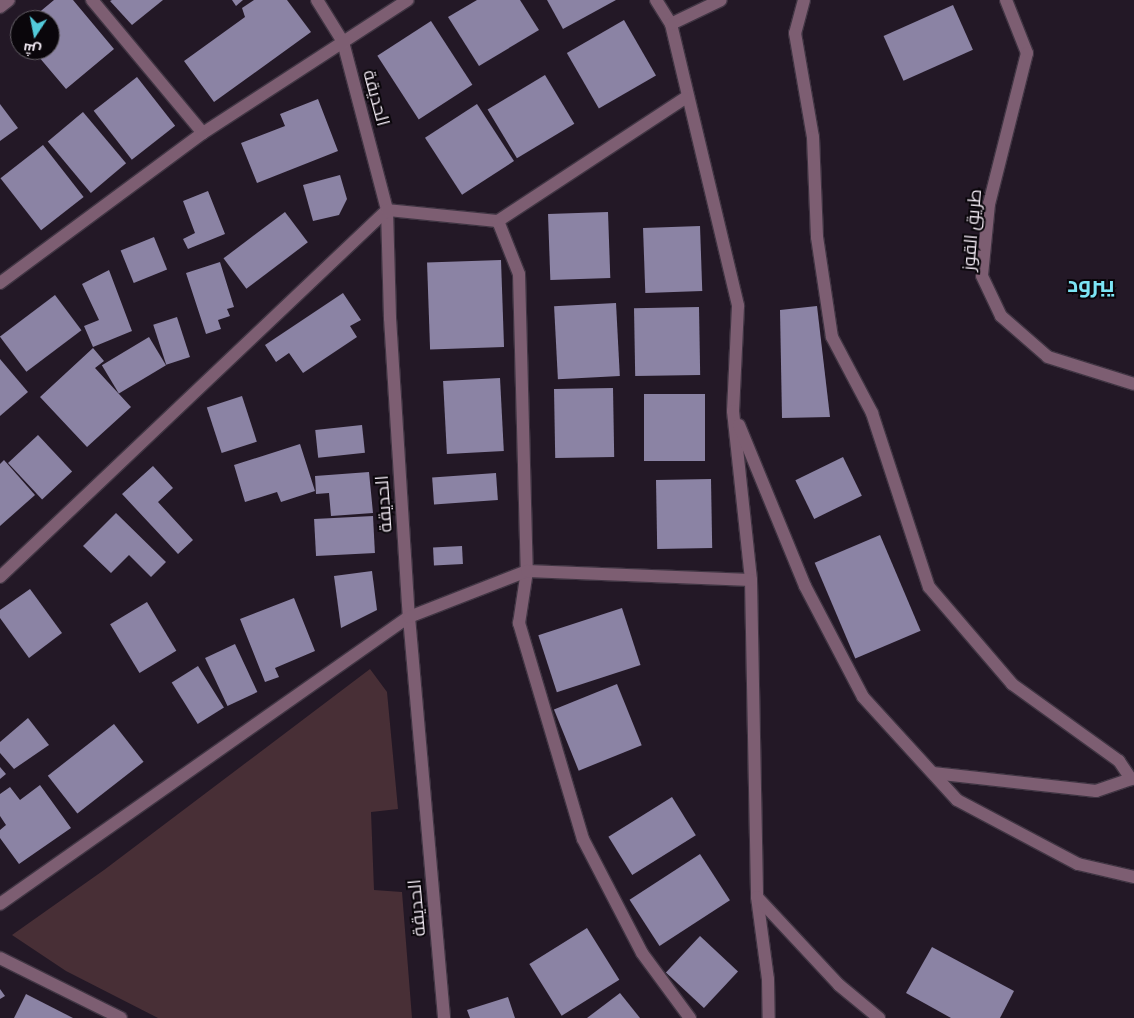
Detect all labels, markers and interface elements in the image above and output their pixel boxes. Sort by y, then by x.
north arrow [10,10,60,60]
text: ش [22,39,43,59]
street label: الحديقة [358,68,394,128]
street label: طريق القوز [958,188,986,272]
district label: يبرود [1067,273,1115,299]
street label: الحديقة [371,475,397,533]
street label: الحديقة [404,879,430,937]

